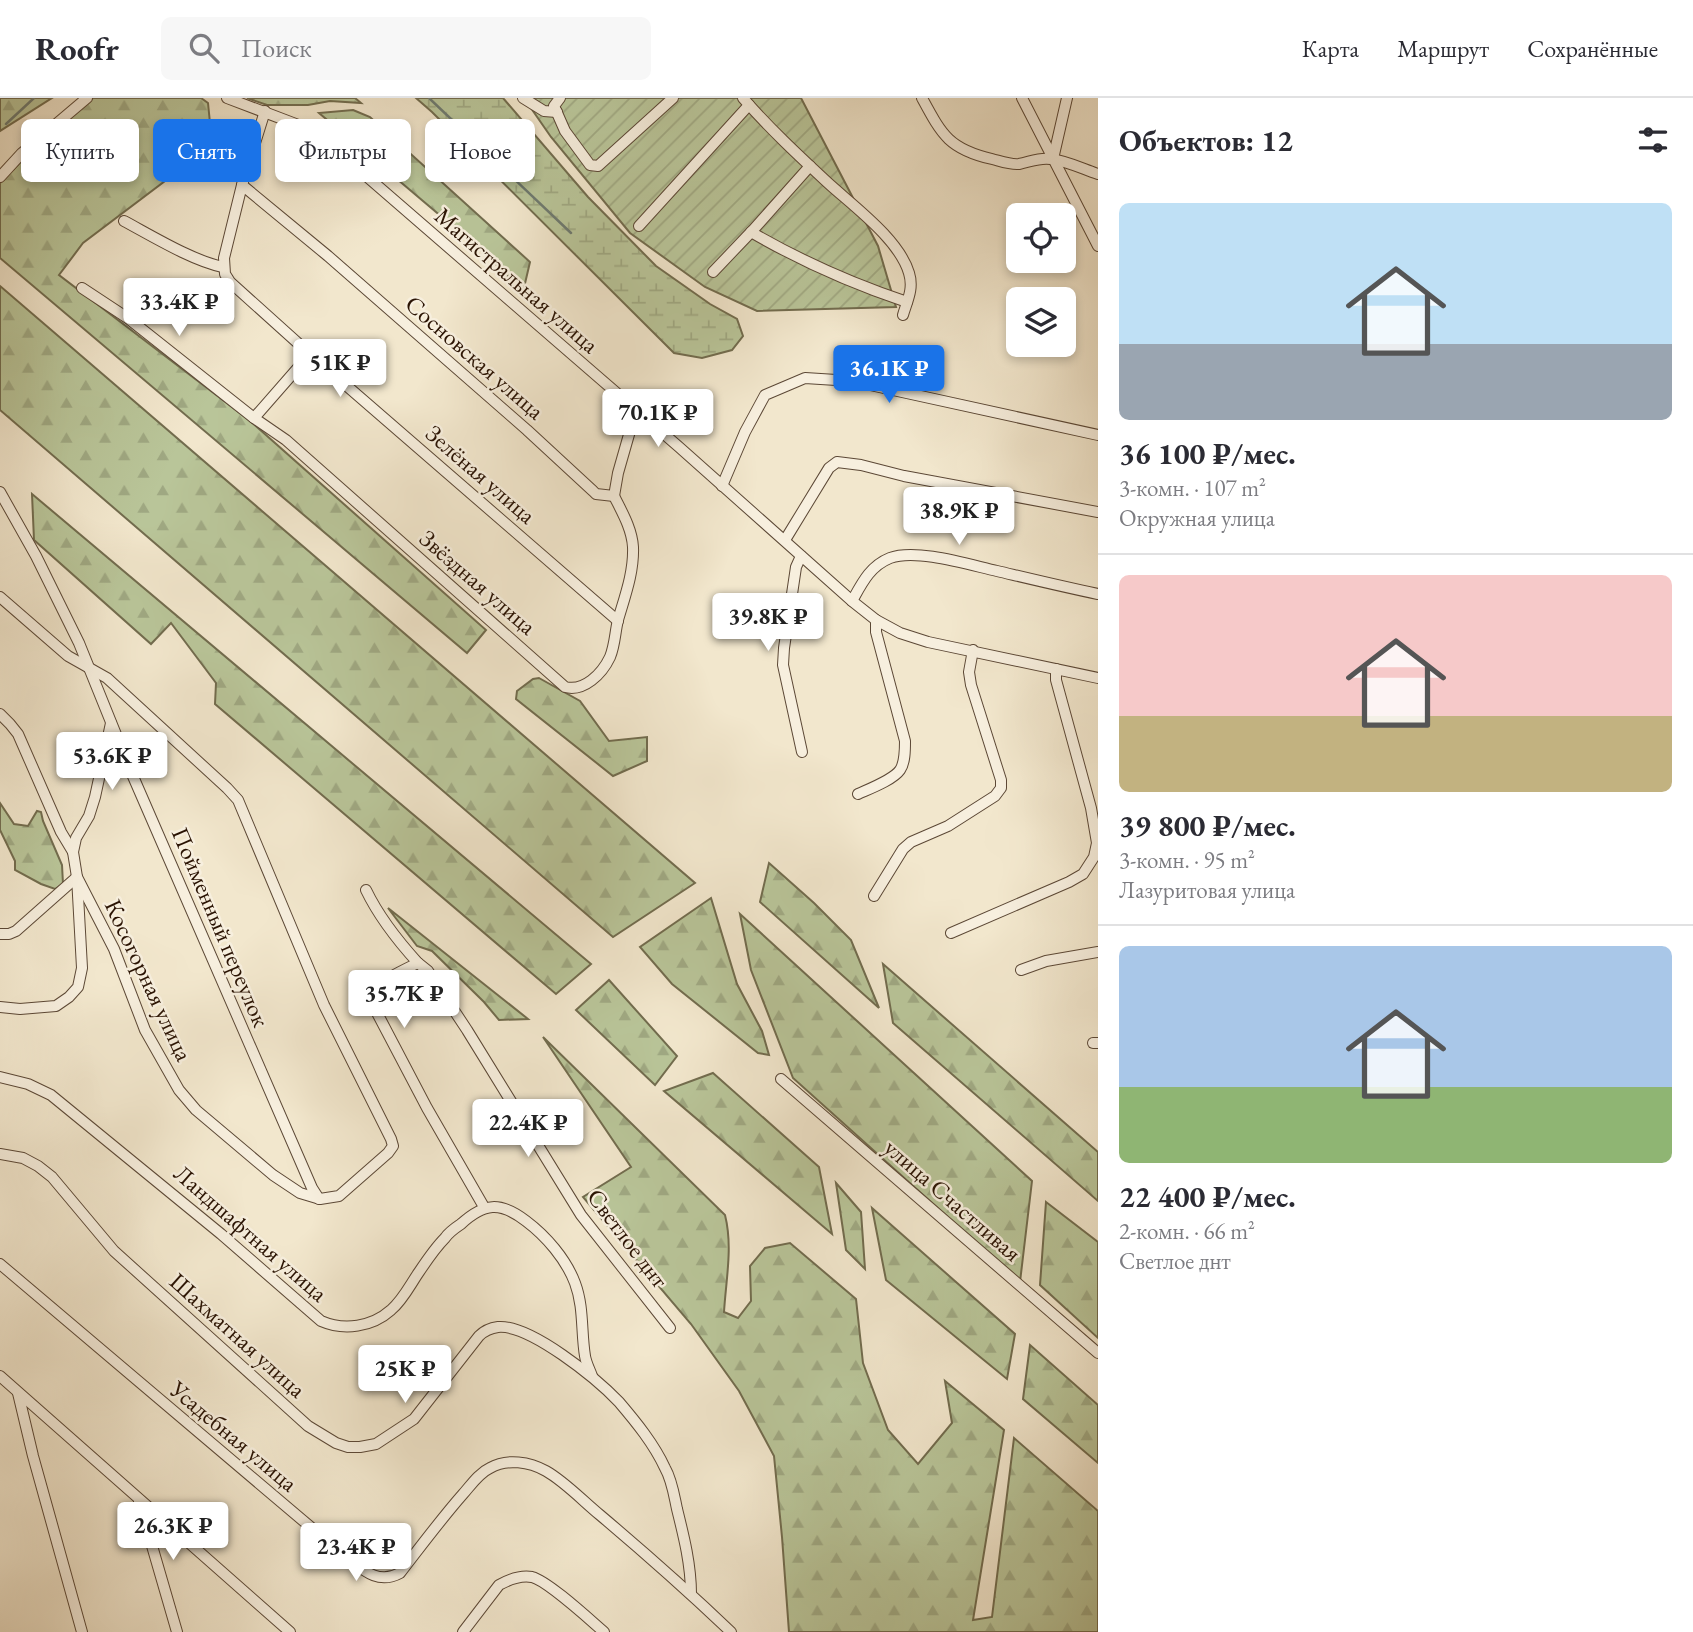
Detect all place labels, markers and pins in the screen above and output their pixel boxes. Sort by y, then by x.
pin: 33.4K ₽ [114,278,244,338]
pin: 51K ₽ [291,340,389,399]
pin: 36.1K ₽ [824,345,954,405]
pin: 70.1K ₽ [593,390,723,449]
pin: 38.9K ₽ [894,488,1024,547]
pin: 39.8K ₽ [703,594,833,653]
pin: 53.6K ₽ [47,732,177,792]
pin: 35.7K ₽ [339,970,469,1030]
pin: 22.4K ₽ [463,1100,593,1159]
pin: 25K ₽ [356,1346,454,1405]
pin: 26.3K ₽ [108,1502,238,1562]
pin: 23.4K ₽ [291,1524,421,1583]

